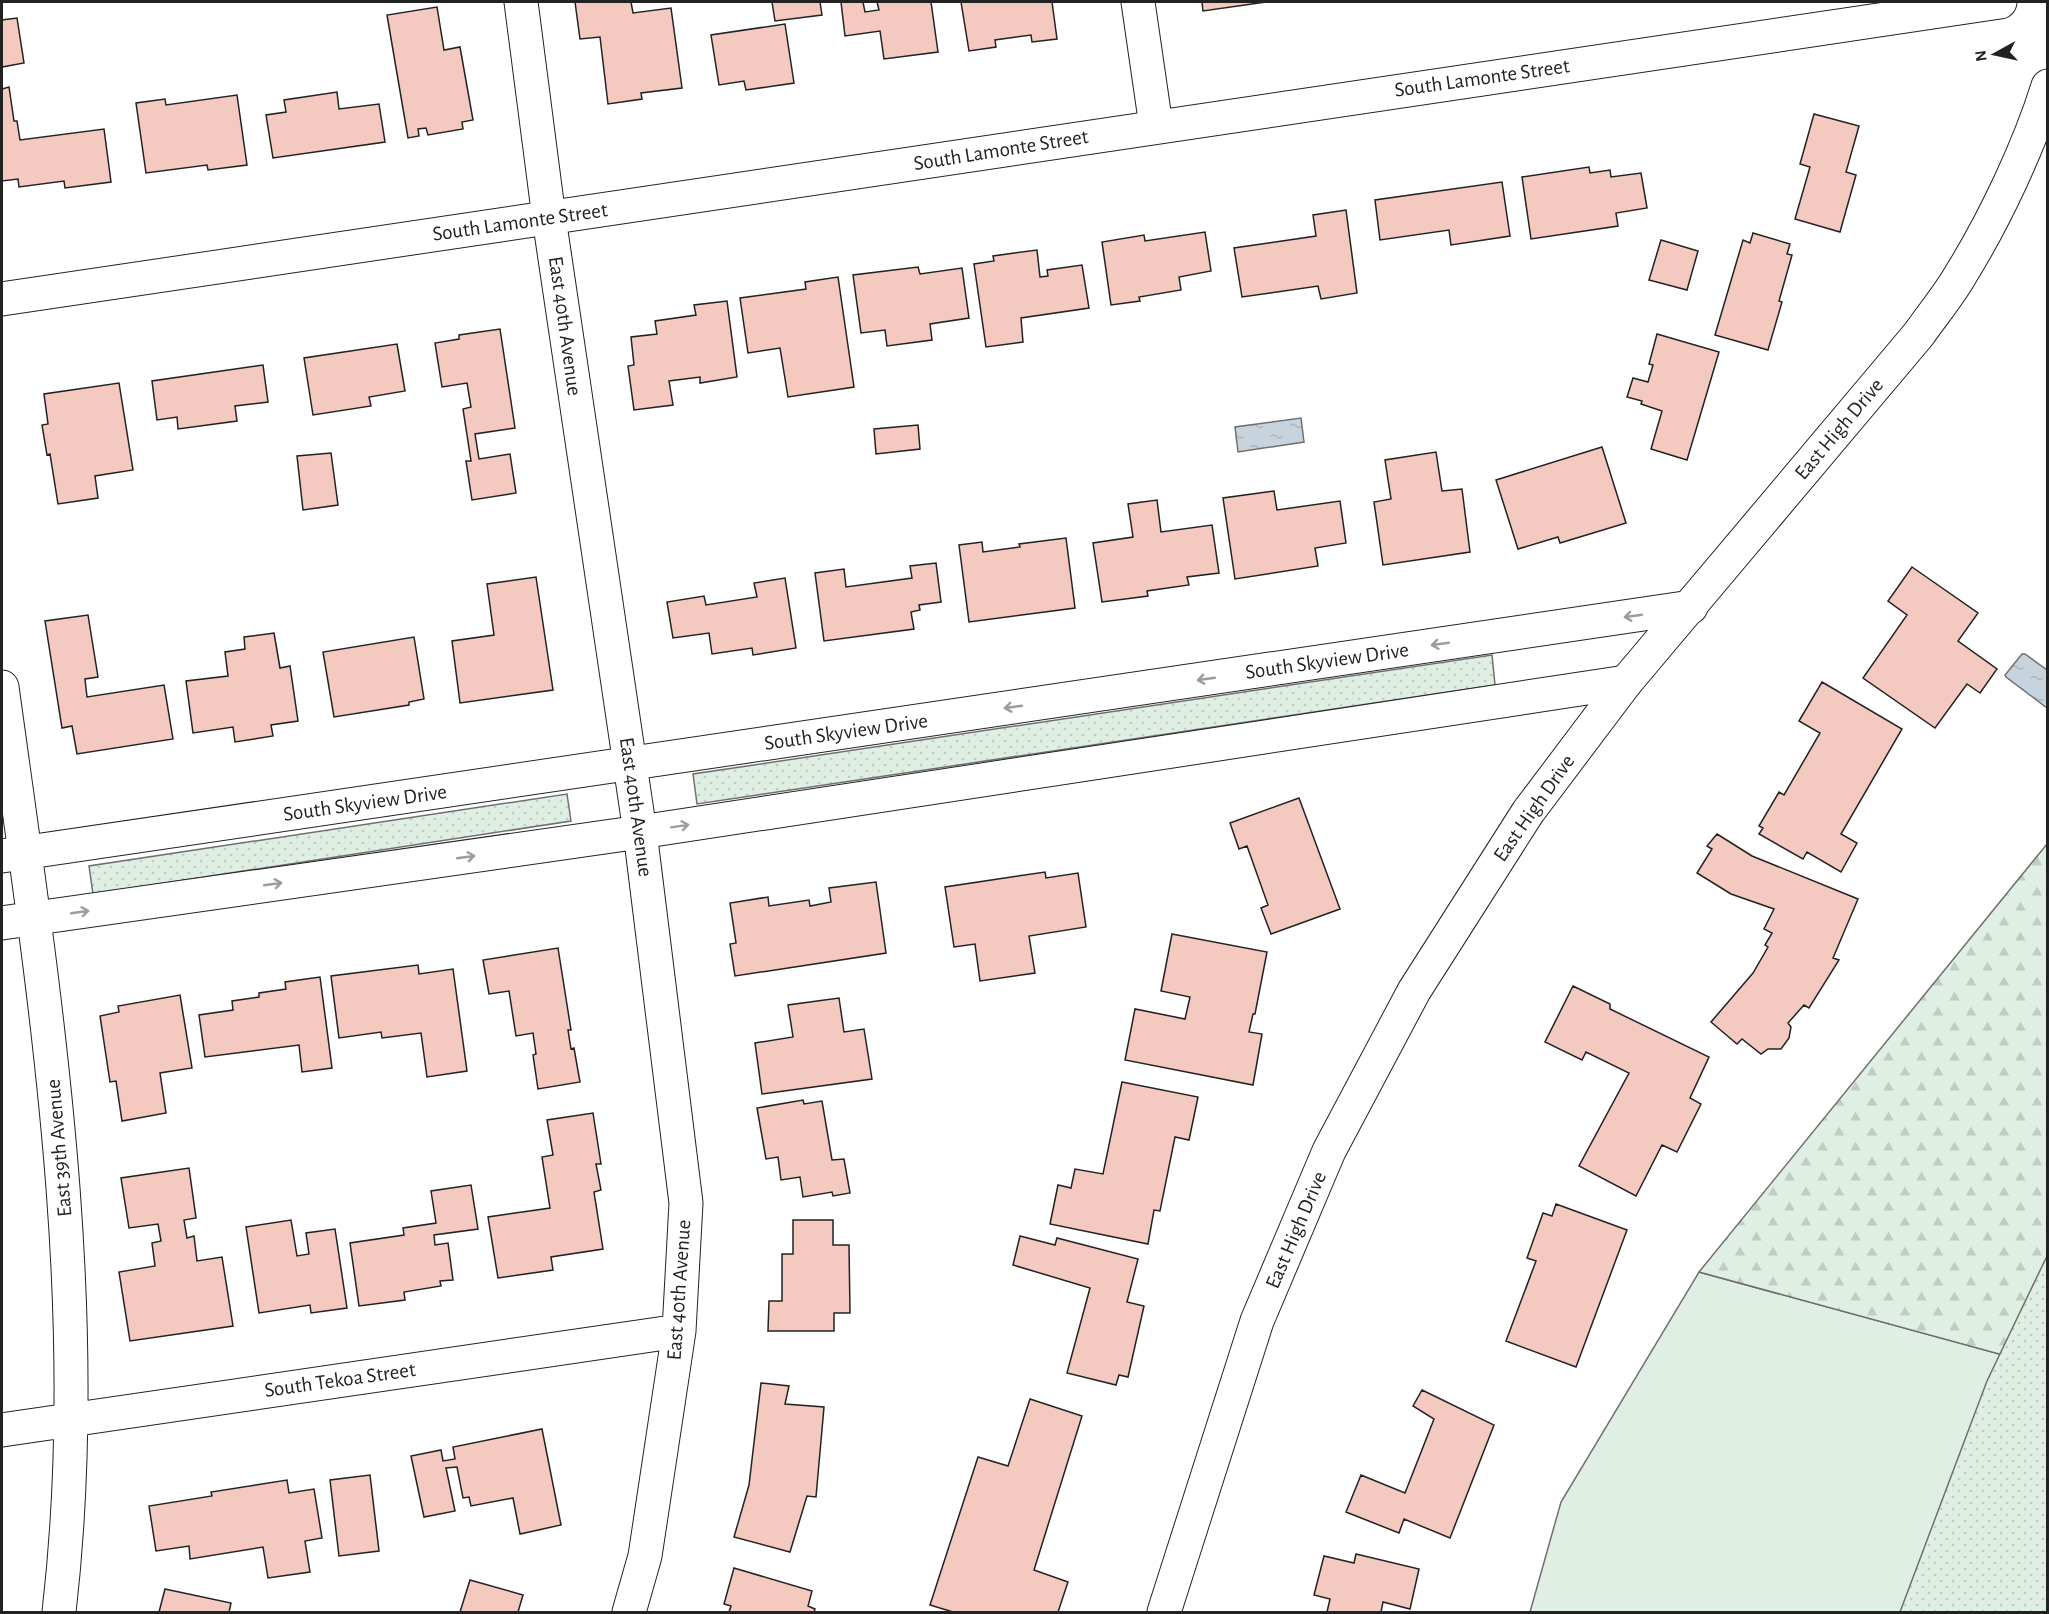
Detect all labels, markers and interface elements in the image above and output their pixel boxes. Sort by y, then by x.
north arrow [1965,24,2025,84]
text: N [1972,49,1990,63]
street label: South Lamonte Street [1393,55,1571,101]
street label: South Lamonte Street [912,126,1090,174]
street label: South Lamonte Street [431,199,609,245]
street label: East 40th Avenue [545,255,585,397]
street label: East High Drive [1791,374,1887,484]
one-way arrow [1624,610,1644,621]
street label: South Skyview Drive [1244,639,1410,683]
one-way arrow [1431,639,1451,650]
one-way arrow [1196,673,1216,684]
one-way arrow [1004,702,1023,713]
street label: South Skyview Drive [763,710,929,754]
street label: East 40th Avenue [616,736,656,878]
street label: East High Drive [1490,751,1578,865]
street label: South Skyview Drive [282,781,448,825]
one-way arrow [670,820,689,831]
one-way arrow [456,851,476,862]
one-way arrow [263,879,283,890]
one-way arrow [70,906,90,917]
street label: East 39th Avenue [43,1078,75,1218]
street label: East High Drive [1262,1168,1330,1292]
street label: East 40th Avenue [664,1219,694,1361]
street label: South Tekoa Street [263,1359,417,1401]

